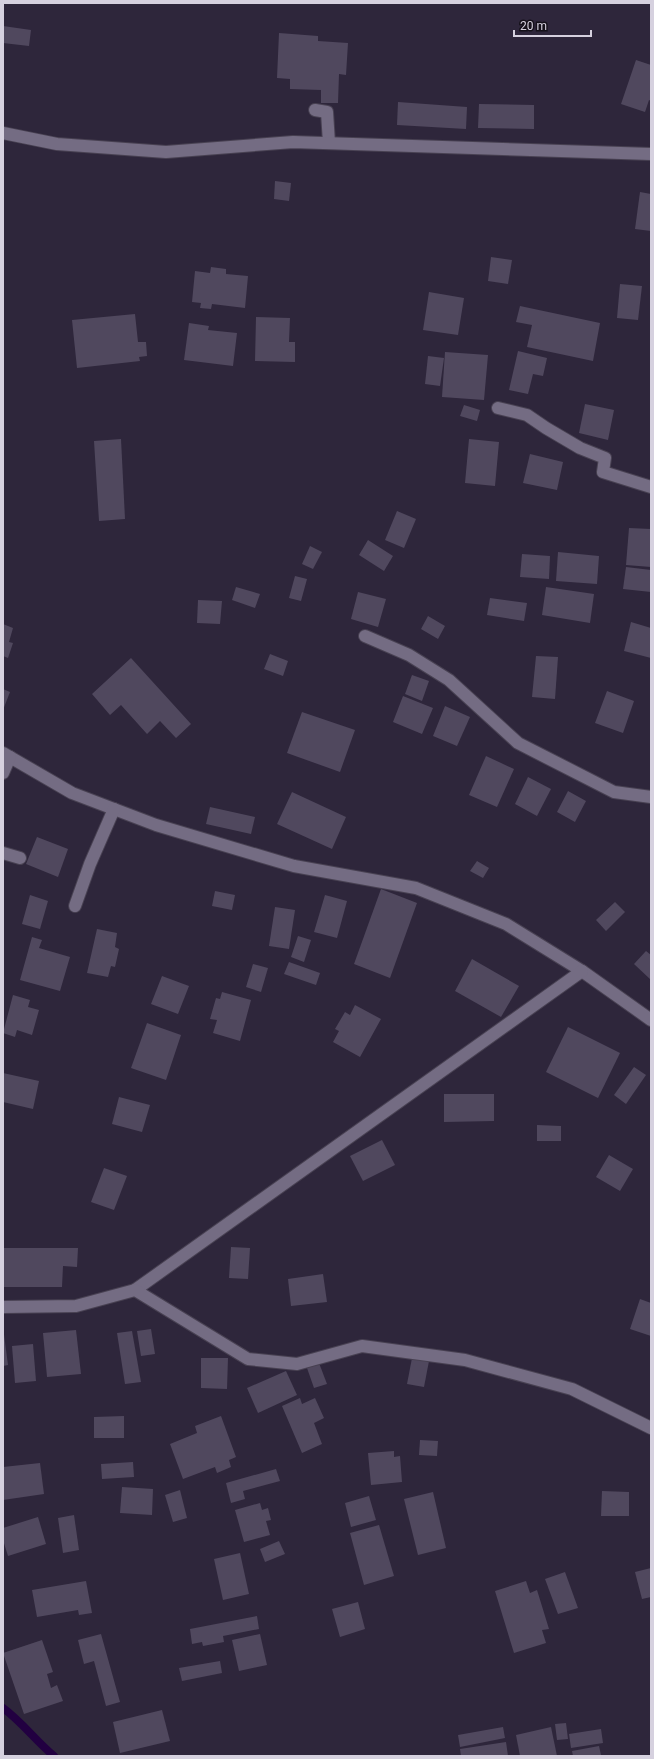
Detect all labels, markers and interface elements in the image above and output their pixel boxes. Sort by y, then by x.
scale bar [514,12,591,38]
text: 20 m [520,19,547,33]

